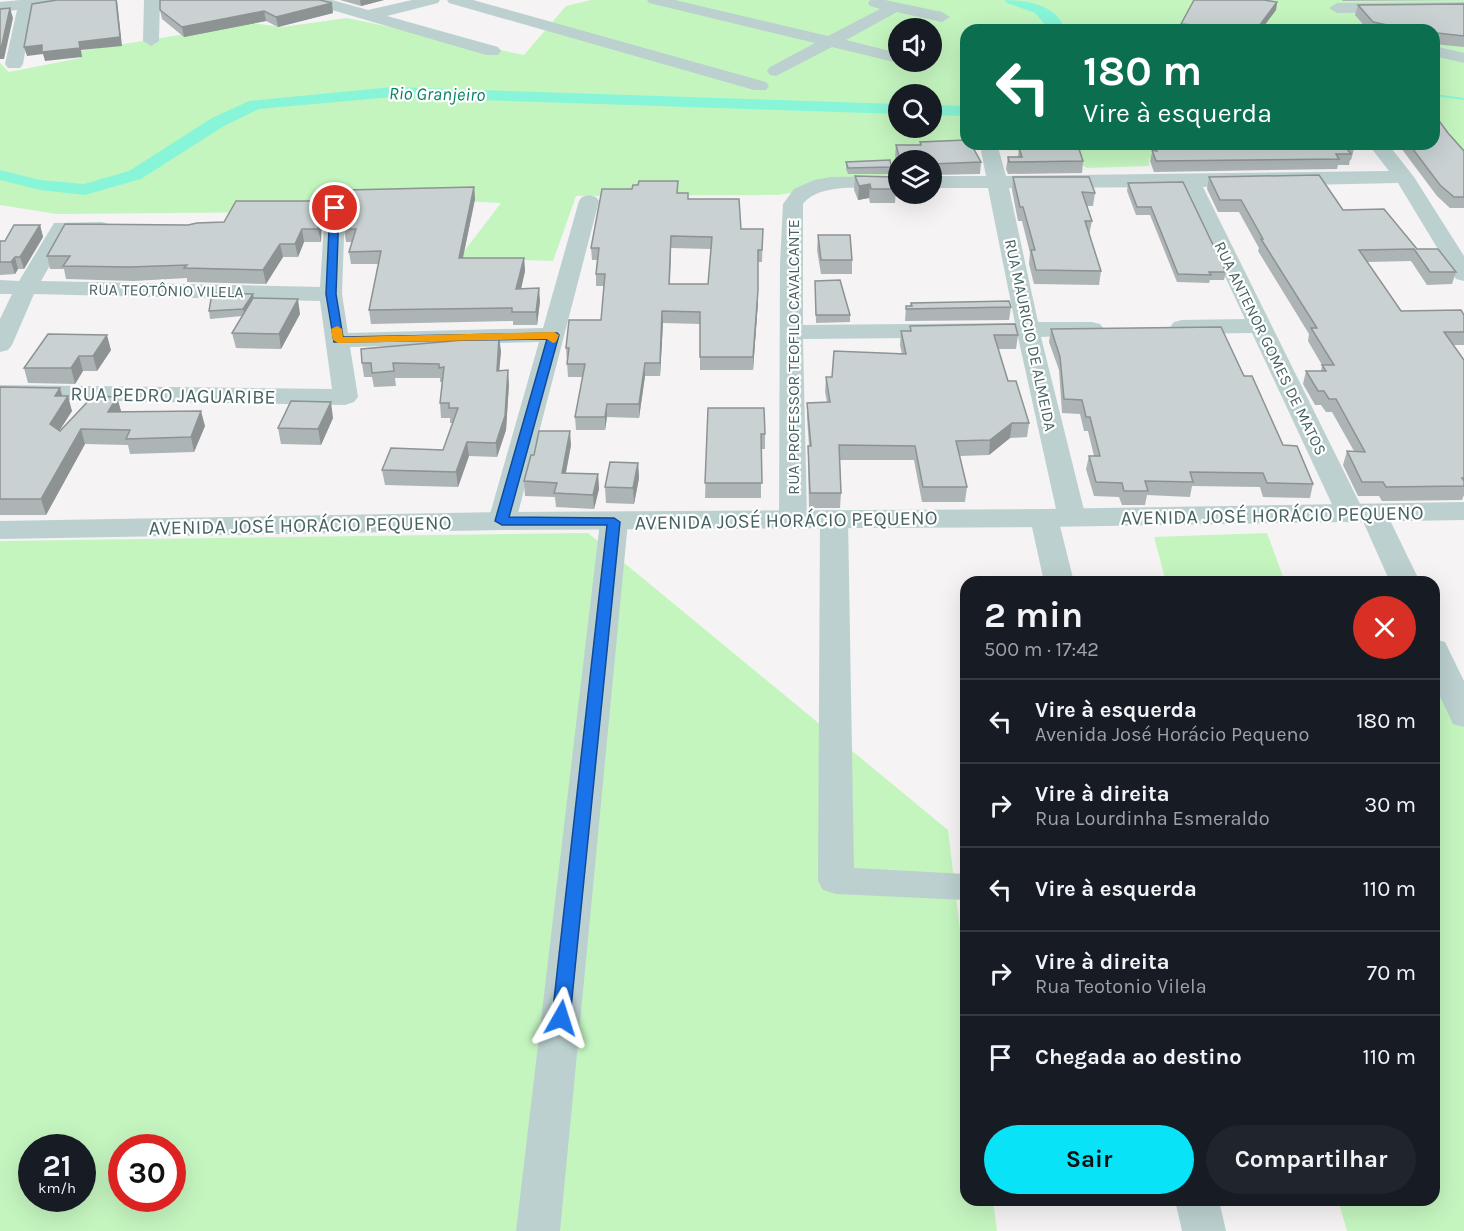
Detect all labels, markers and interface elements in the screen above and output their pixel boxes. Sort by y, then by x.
map controls [888,18,942,204]
button: sound [888,18,942,72]
text: 180 m [1083,46,1202,96]
icon: left [984,48,1062,126]
water label: Rio Granjeiro [389,82,485,106]
button: search [888,84,942,138]
text: Vire à esquerda [1083,97,1272,129]
button: layers [888,150,942,204]
pin [309,182,360,233]
icon: arrive [318,191,351,224]
street label: RUA PROFESSOR TEOFILO CAVALCANTE [784,219,803,495]
street label: RUA MAURICIO DE ALMEIDA [1001,237,1060,433]
street label: RUA ANTENOR GOMES DE MATOS [1210,238,1331,458]
street label: RUA TEOTÔNIO VILELA [88,280,244,301]
street label: RUA PEDRO JAGUARIBE [70,382,276,409]
street label: AVENIDA JOSÉ HORÁCIO PEQUENO [1120,500,1424,530]
street label: AVENIDA JOSÉ HORÁCIO PEQUENO [634,505,938,535]
street label: AVENIDA JOSÉ HORÁCIO PEQUENO [148,510,452,540]
text: 2 min [984,594,1083,636]
button: close [1353,596,1416,659]
text: 500 m · 17:42 [984,638,1099,661]
text: Vire à esquerda [1035,697,1197,723]
icon: left [984,705,1017,738]
text: 180 m [1356,708,1416,734]
text: Avenida José Horácio Pequeno [1035,723,1309,746]
text: Vire à direita [1035,781,1170,807]
icon: right [984,789,1017,822]
text: 30 m [1364,792,1416,818]
text: Rua Lourdinha Esmeraldo [1035,807,1270,830]
icon: left [984,873,1017,906]
text: Vire à esquerda [1035,876,1197,902]
text: 110 m [1363,876,1416,902]
text: Vire à direita [1035,949,1170,975]
icon: right [984,957,1017,990]
text: 70 m [1367,960,1416,986]
text: Rua Teotonio Vilela [1035,975,1207,998]
position arrow [529,986,593,1050]
icon: arrive [984,1041,1017,1074]
text: Chegada ao destino [1035,1044,1242,1070]
text: 110 m [1363,1044,1416,1070]
button: Sair [984,1125,1194,1194]
button: Compartilhar [1206,1125,1416,1194]
speed limit sign: 30 [108,1134,186,1212]
text: 21 [43,1148,71,1184]
text: km/h [38,1179,76,1197]

